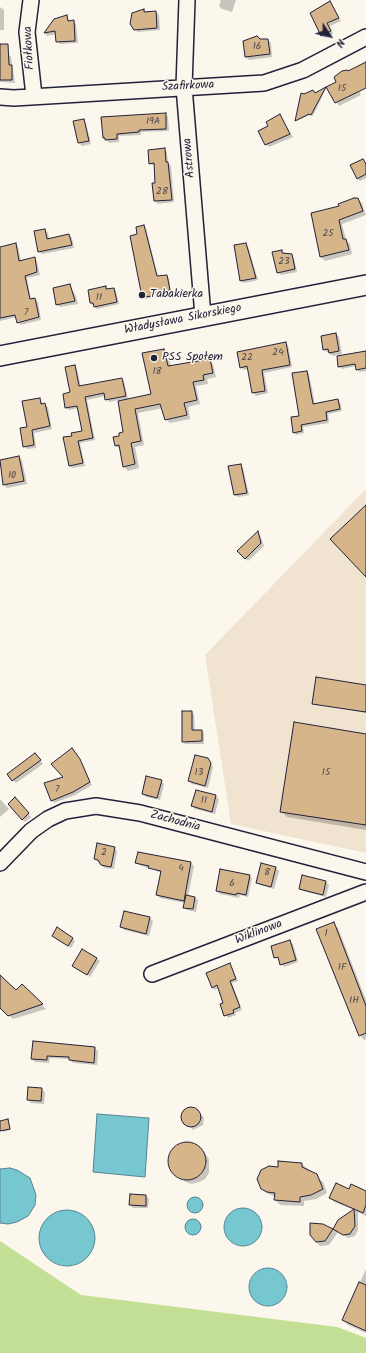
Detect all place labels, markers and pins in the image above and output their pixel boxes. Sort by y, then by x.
place label: Tabakierka [150,288,203,302]
marker: Tabakierka [137,290,147,300]
place label: PSS Społem [162,351,223,365]
marker: PSS Społem [149,353,159,363]

